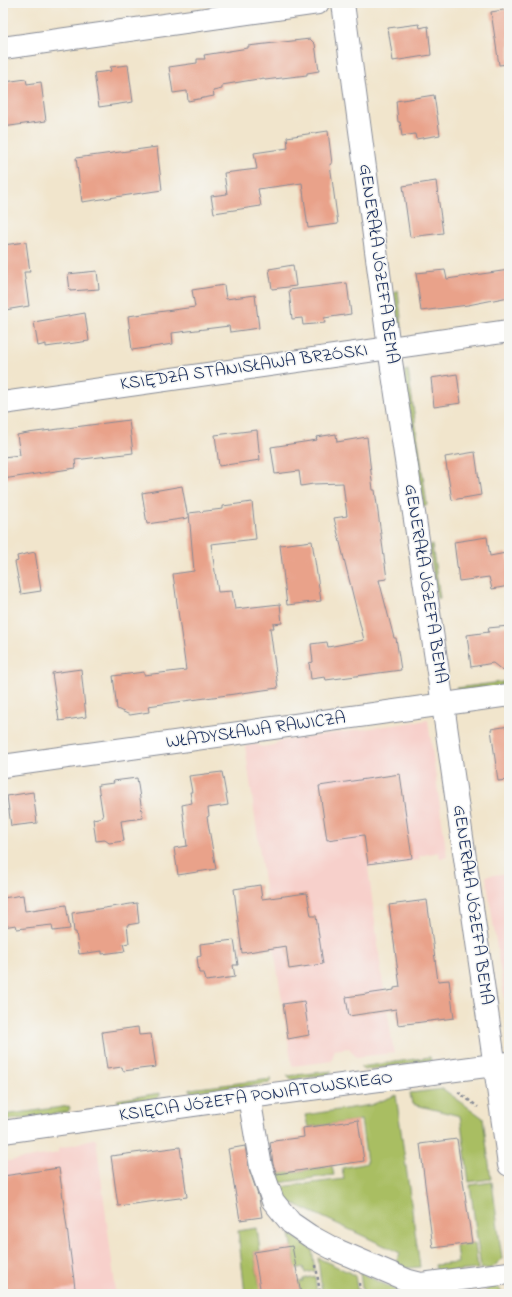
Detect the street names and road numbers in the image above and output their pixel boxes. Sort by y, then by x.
street label: GENERAŁA JÓZEFA BEMA [351,162,405,366]
street label: KSIĘDZA STANISŁAWA BRZÓSKI [119,338,369,398]
street label: GENERAŁA JÓZEFA BEMA [396,482,454,686]
street label: WŁADYSŁAWA RAWICZA [164,706,348,756]
street label: GENERAŁA JÓZEFA BEMA [445,803,499,1007]
street label: KSIĘCIA JÓZEFA PONIATOWSKIEGO [118,1065,394,1129]

